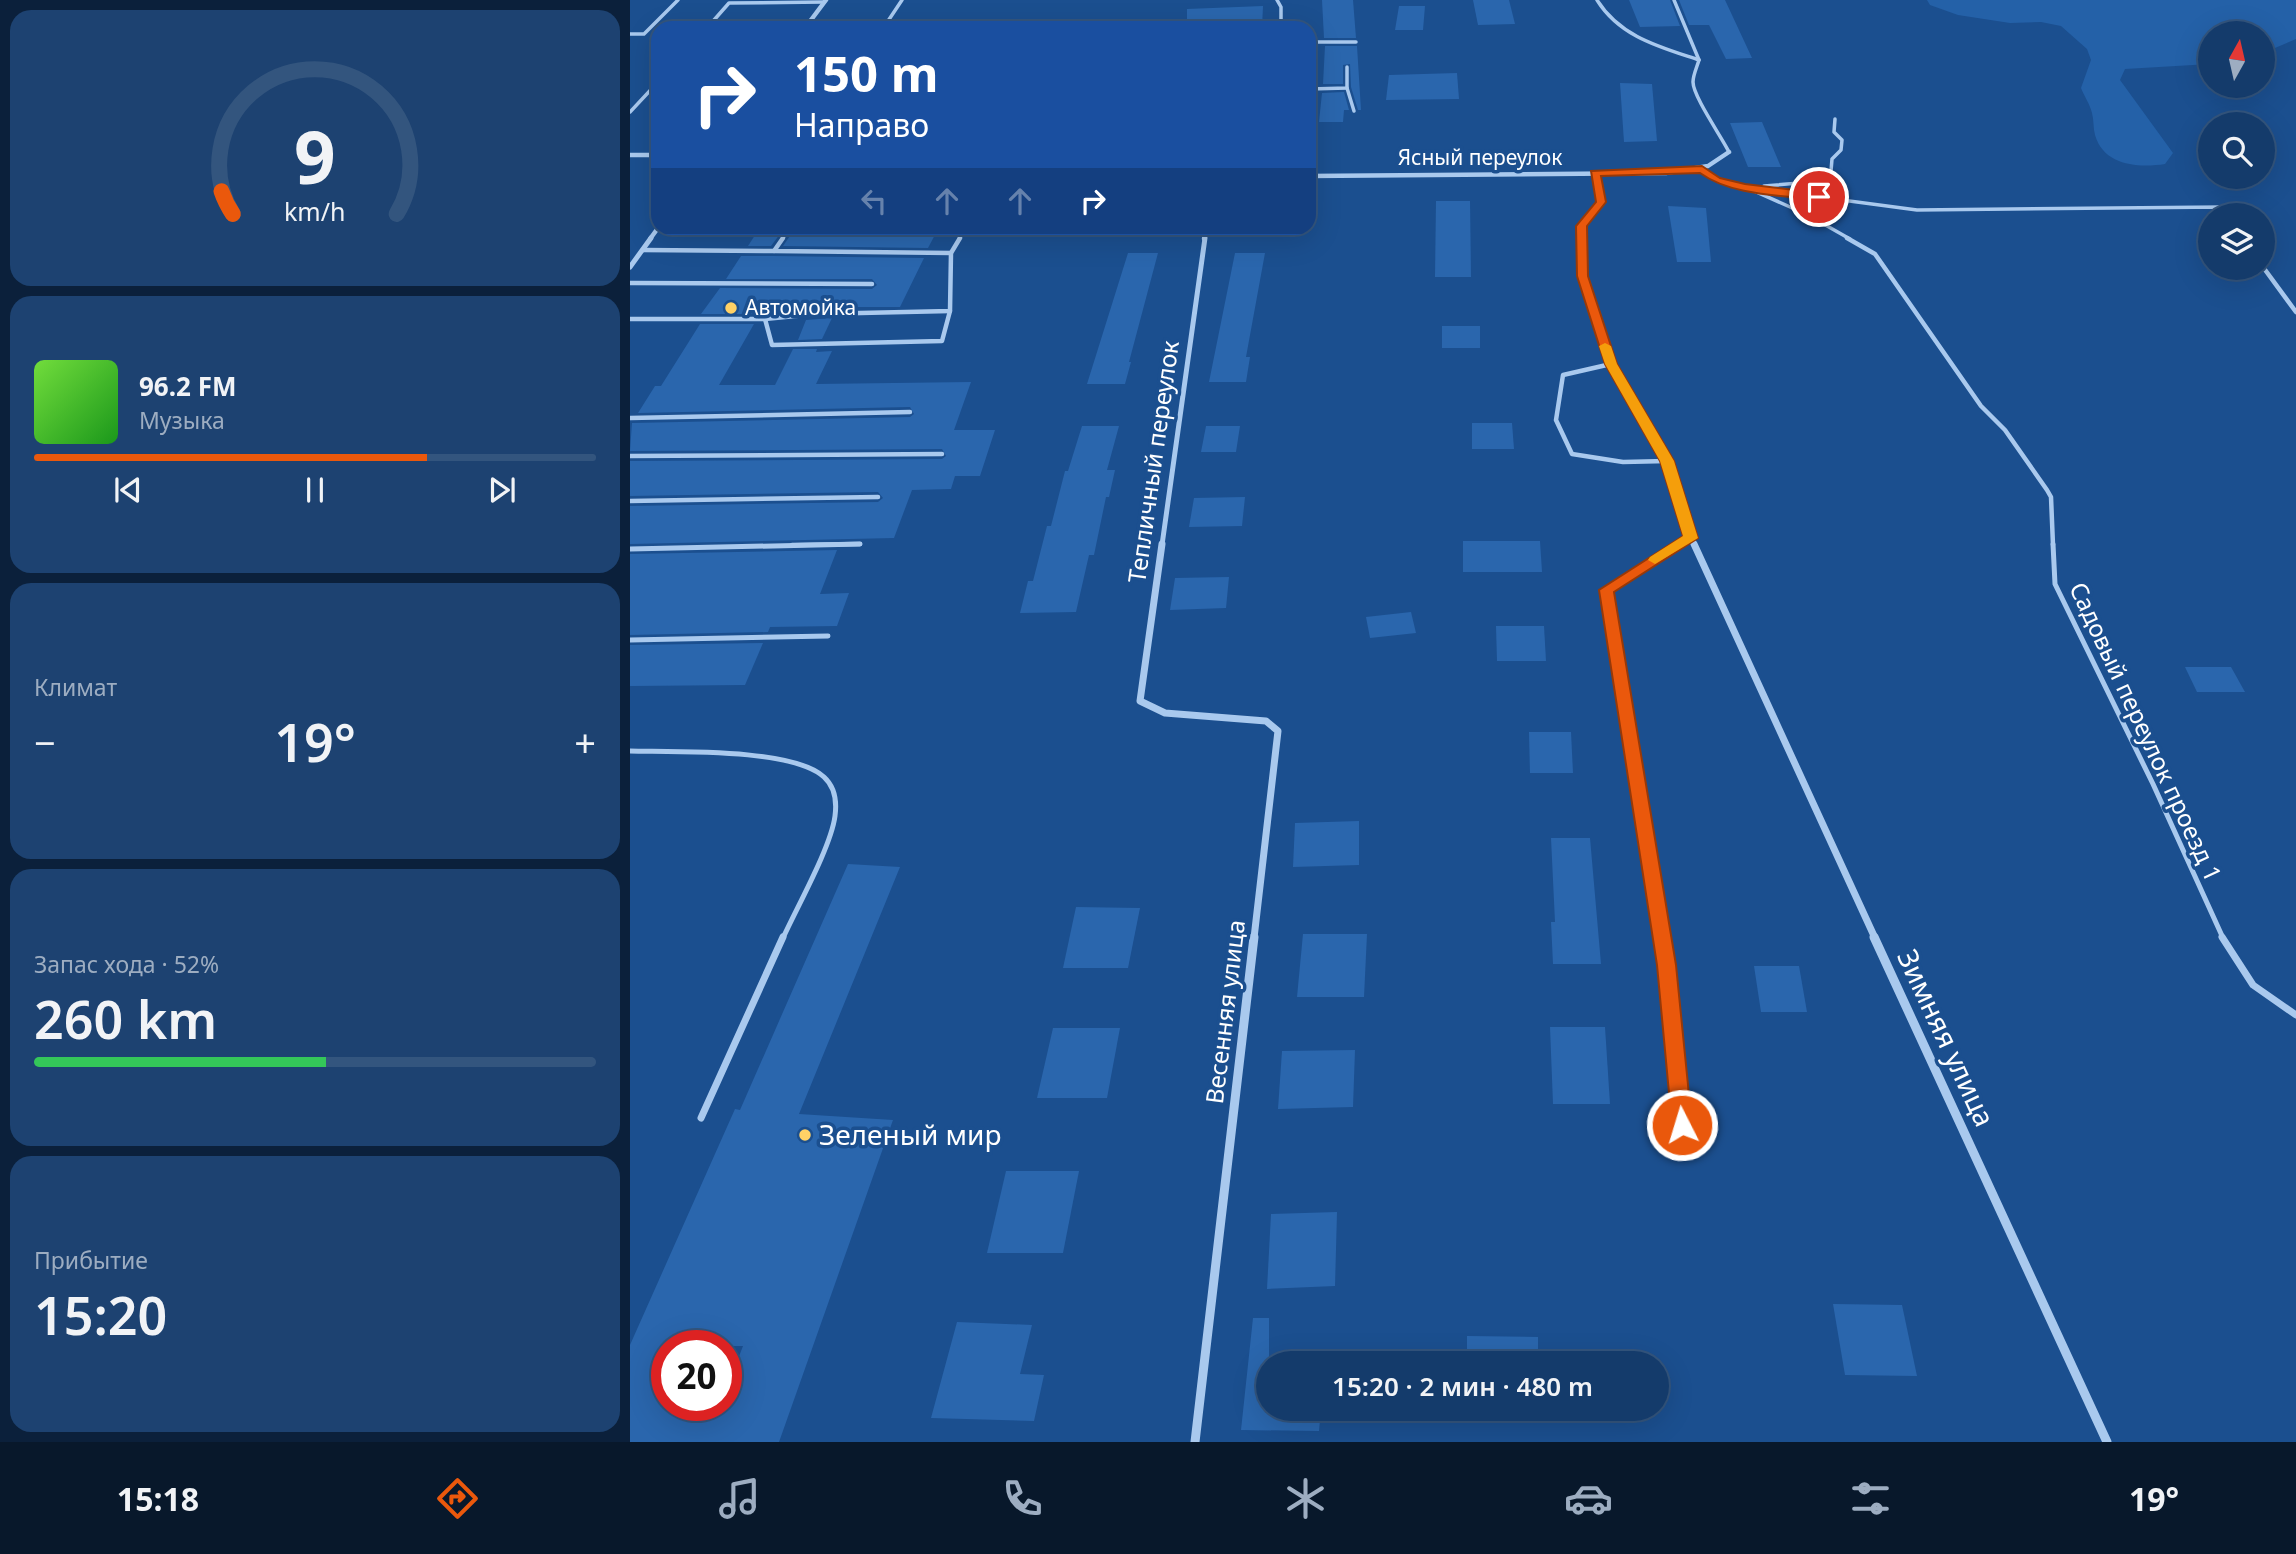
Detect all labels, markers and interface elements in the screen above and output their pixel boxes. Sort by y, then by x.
north arrow [2198,21,2275,98]
map controls [2198,21,2275,280]
text: 150 m [794,40,939,106]
icon: right [679,49,770,140]
text: Направо [794,103,929,146]
text: 9 [294,107,336,206]
button: search [2198,112,2275,189]
street label: Ясный переулок [1398,143,1562,171]
pin [1789,167,1849,227]
icon: arrive [1800,178,1838,216]
icon: left [855,182,893,220]
icon: ahead [928,182,966,220]
icon: ahead [1001,182,1039,220]
icon: right [1074,182,1112,220]
text: km/h [284,194,346,228]
button: layers [2198,203,2275,280]
place label: Автомойка [745,293,856,321]
marker: Автомойка [723,300,739,316]
street label: Тепличный переулок [1119,338,1186,585]
text: 96.2 FM [139,368,236,404]
text: Музыка [139,404,225,436]
icon: previous [109,471,147,509]
icon: pause [296,471,334,509]
icon: next [483,471,521,509]
street label: Садовый переулок проезд 1 [2062,576,2230,886]
text: Климат [34,671,117,703]
text: 19° [274,706,356,777]
text: − [34,716,56,768]
text: + [574,716,596,768]
street label: Весенняя улица [1197,918,1252,1106]
street label: Зимняя улица [1889,943,2005,1132]
text: Запас хода · 52% [34,948,219,980]
text: 260 km [34,983,217,1054]
position arrow [1645,1088,1719,1162]
place label: Зеленый мир [819,1115,1001,1153]
marker: Зеленый мир [797,1127,813,1143]
text: Прибытие [34,1244,148,1276]
text: 15:20 [34,1279,167,1350]
speed limit sign: 20 [651,1330,742,1421]
text: 15:20 · 2 мин · 480 m [1332,1368,1593,1404]
icon: directions [433,1474,482,1523]
icon: music [715,1474,764,1523]
icon: phone [998,1474,1047,1523]
icon: climate [1281,1474,1330,1523]
icon: car [1564,1474,1613,1523]
icon: filters [1846,1474,1895,1523]
text: 15:18 [117,1477,199,1520]
text: 19° [2129,1477,2179,1520]

